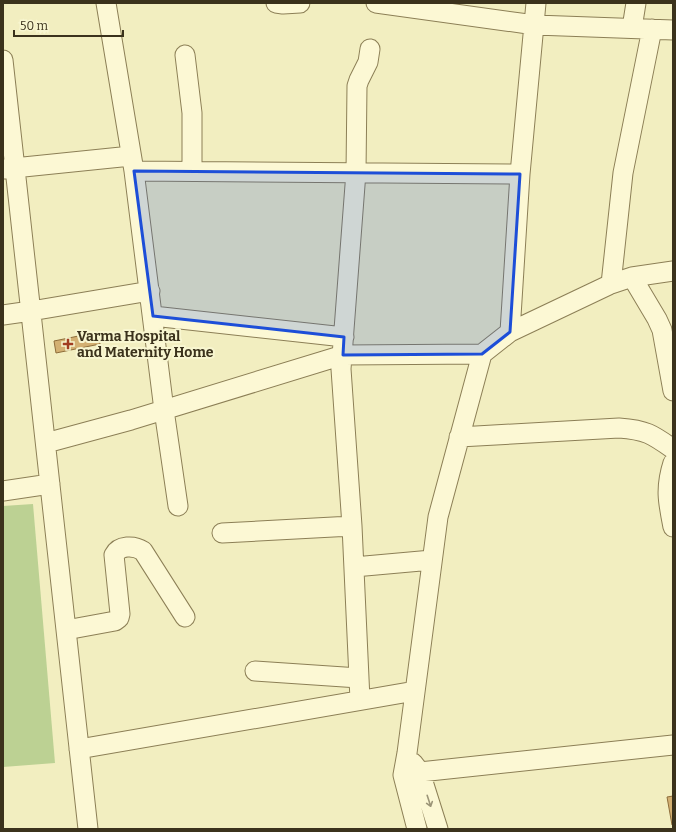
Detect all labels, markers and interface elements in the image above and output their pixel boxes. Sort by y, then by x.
scale bar [14,12,123,38]
text: 50 m [20,19,49,33]
place label: Varma Hospital and Maternity Home [77,328,214,361]
marker: Varma Hospital and Maternity Home [62,338,74,350]
one-way arrow [426,794,433,807]

